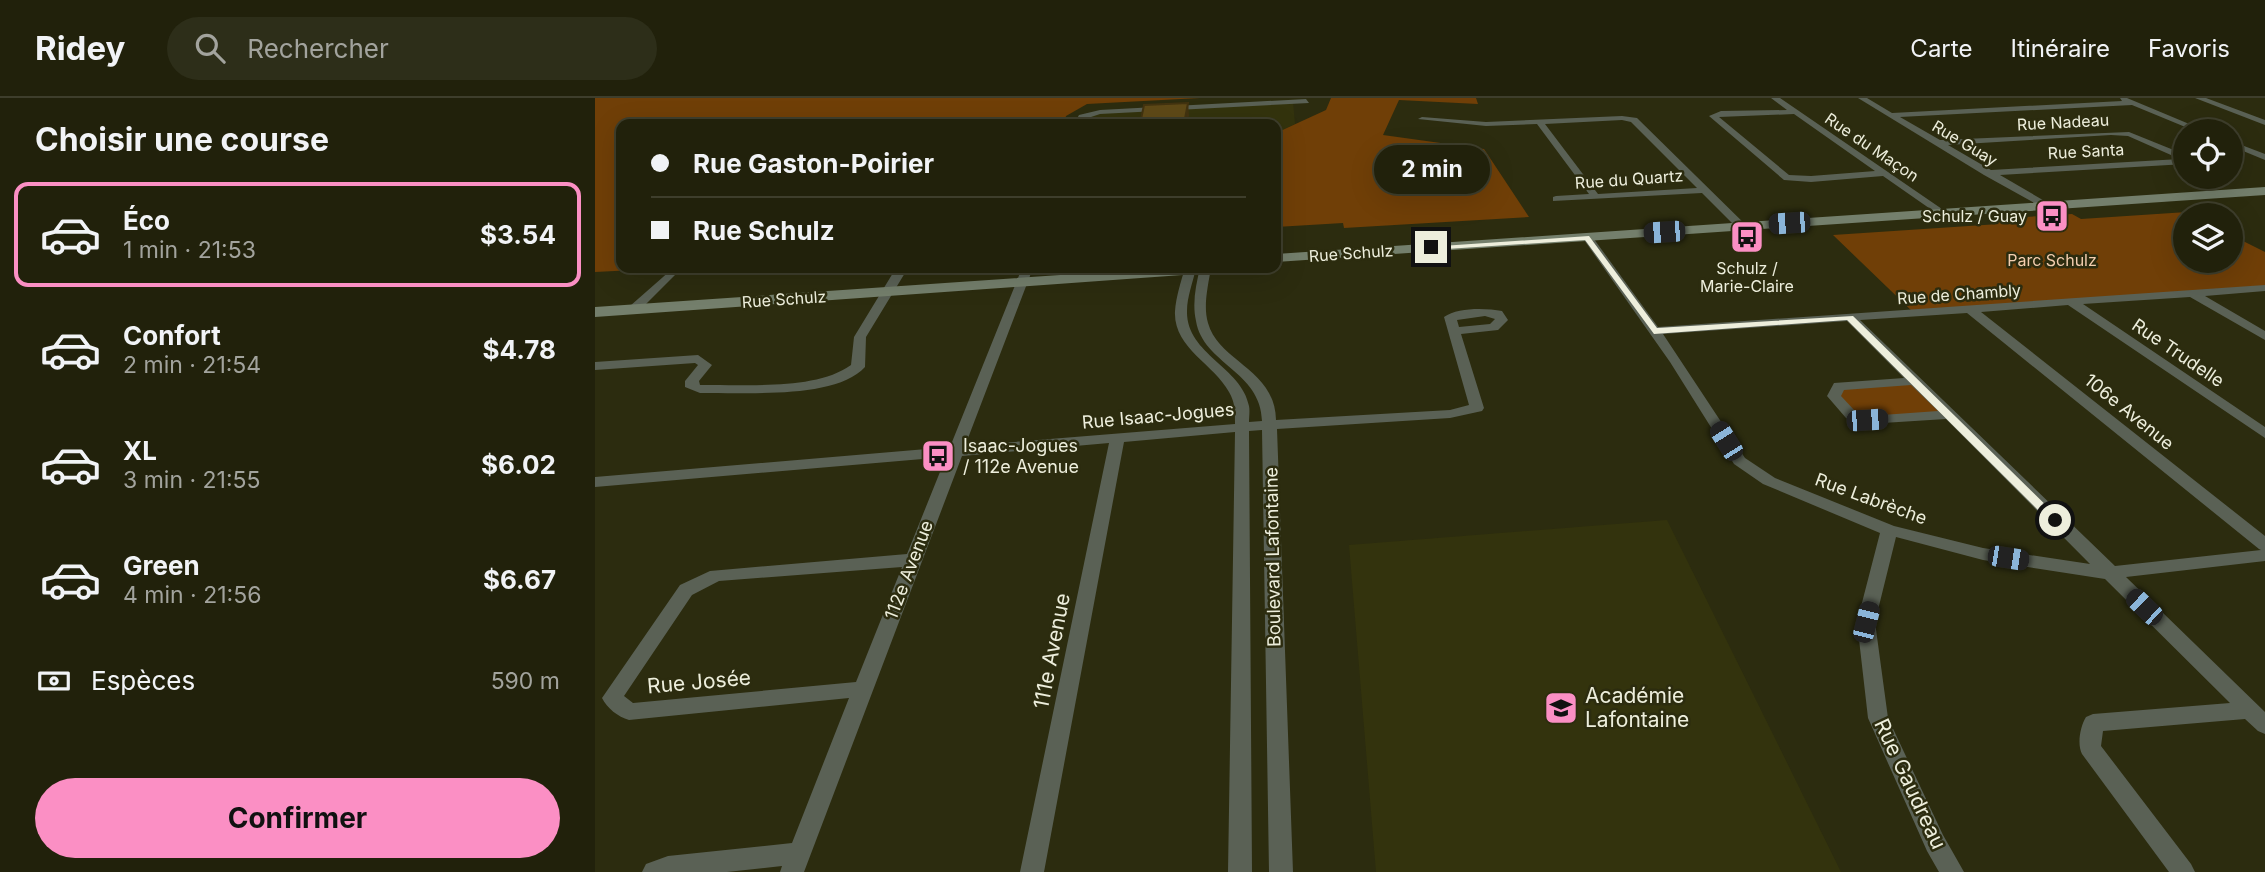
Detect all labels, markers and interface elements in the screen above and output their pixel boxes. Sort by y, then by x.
search box [167,17,657,80]
text: Ridey [35,28,125,68]
icon: search [191,29,229,67]
text: Rechercher [247,33,389,64]
text: Carte [1910,34,1972,63]
text: Itinéraire [2010,34,2110,63]
text: Favoris [2148,34,2230,63]
street label: Rue du Maçon [1821,108,1923,186]
street label: Rue Nadeau [2016,110,2110,134]
street label: Rue Guay [1929,116,2001,170]
map controls [2173,119,2243,273]
button: locate [2173,119,2243,189]
text: Choisir une course [35,120,329,159]
street label: Rue Santa [2047,139,2125,163]
callout: 2 min [1373,145,1489,194]
text: Rue Gaston-Poirier [693,148,934,179]
text: 2 min [1401,155,1463,183]
street label: Rue du Quartz [1574,165,1684,193]
bus stop icon: Schulz / Guay [2033,197,2071,235]
icon: car [39,203,102,266]
button: layers [2173,203,2243,273]
text: Éco [123,205,170,236]
place label: Schulz / Guay [1922,206,2027,226]
car [1768,211,1811,235]
text: Rue Schulz [693,215,835,246]
bus stop icon: Schulz / Marie-Claire [1728,218,1766,256]
text: $3.54 [480,219,556,250]
car [1643,220,1686,244]
route end [1415,231,1447,263]
text: 1 min · 21:53 [123,236,256,264]
street label: Rue Schulz [1308,240,1394,266]
park label: Parc Schulz [2007,250,2097,270]
place label: Schulz / Marie-Claire [1700,258,1794,296]
street label: Rue de Chambly [1896,280,2022,308]
street label: Rue Schulz [741,286,827,312]
street label: Rue Trudelle [2128,314,2228,391]
icon: car [39,318,102,381]
text: Confort [123,320,221,351]
text: $4.78 [483,334,556,365]
text: 2 min · 21:54 [123,351,261,379]
street label: 106e Avenue [2080,369,2178,454]
street label: Rue Isaac-Jogues [1081,398,1235,433]
car [1846,408,1889,432]
car [1706,418,1747,464]
icon: car [39,433,102,496]
text: XL [123,435,157,466]
place label: Isaac-Jogues / 112e Avenue [963,435,1079,477]
bus stop icon: Isaac-Jogues / 112e Avenue [919,437,957,475]
text: $6.02 [481,449,556,480]
text: 3 min · 21:55 [123,466,261,494]
street label: Boulevard Lafontaine [1260,467,1285,647]
street label: Rue Labrèche [1812,469,1930,528]
route start [2039,504,2071,536]
street label: 112e Avenue [880,517,937,622]
car [1986,544,2031,572]
icon: car [39,548,102,611]
text: Green [123,550,200,581]
text: $6.67 [483,564,556,595]
text: 4 min · 21:56 [123,581,261,609]
car [2122,585,2167,629]
street label: 111e Avenue [1028,591,1075,711]
car [1851,599,1882,645]
icon: cash [35,662,73,700]
text: Espèces [91,665,195,696]
street label: Rue Josée [646,665,752,698]
text: 590 m [491,667,560,695]
place label: Académie Lafontaine [1585,683,1689,732]
school or university icon: Académie Lafontaine [1542,689,1580,727]
street label: Rue Gaudreau [1869,715,1952,853]
button: Confirmer [35,778,560,858]

